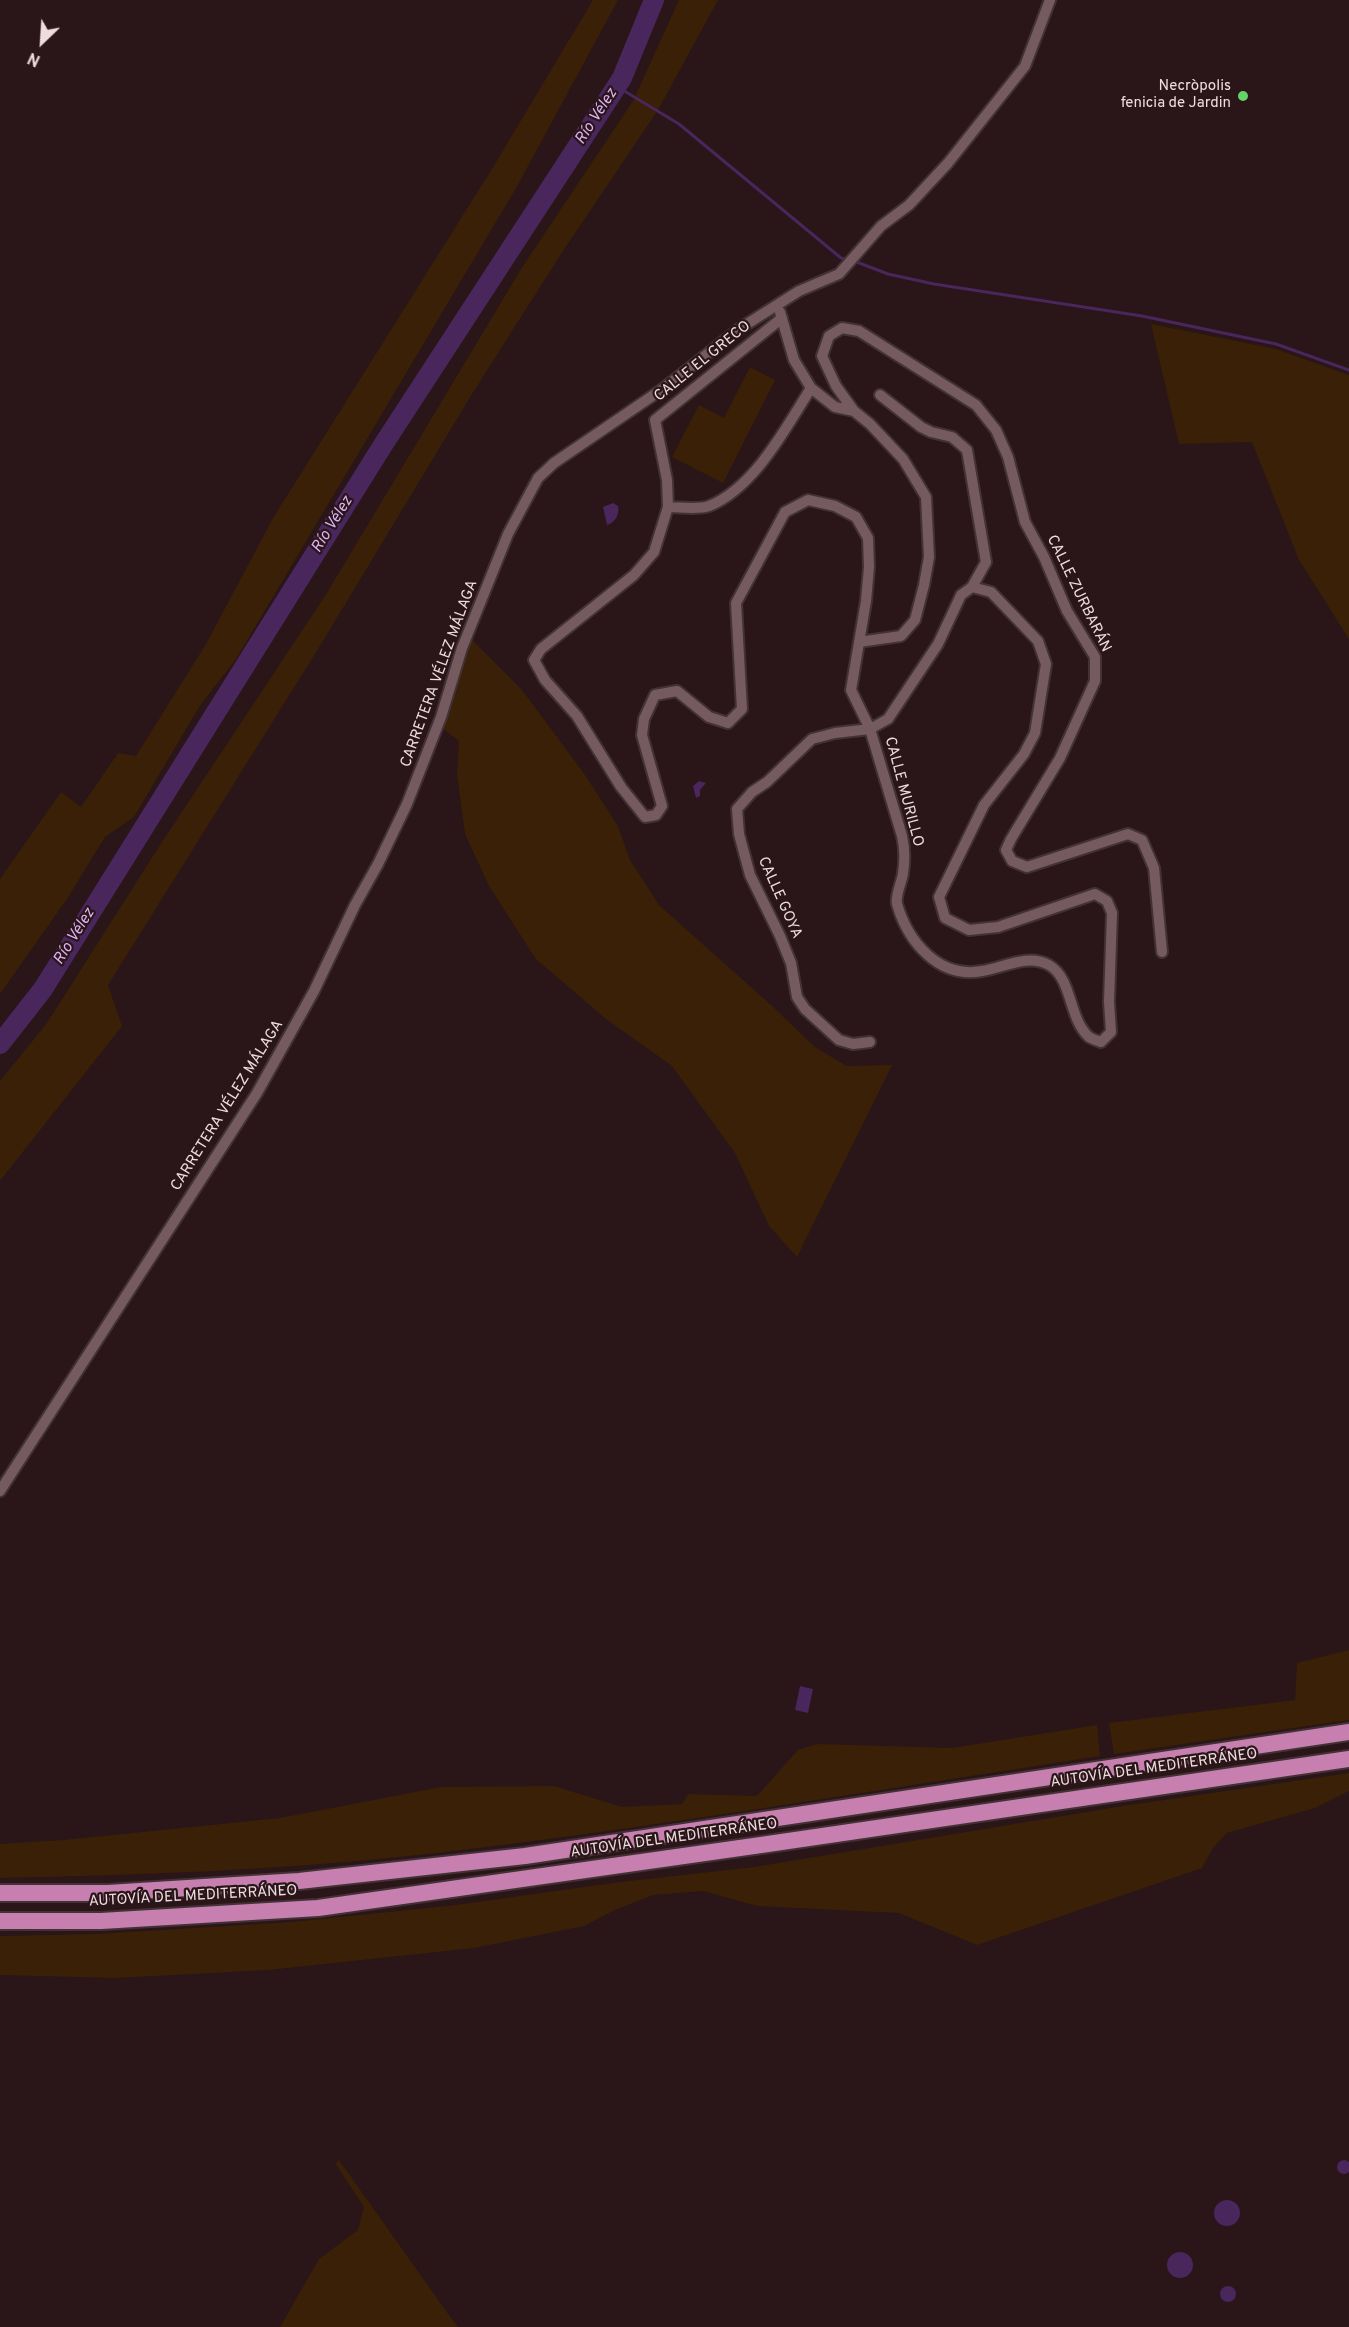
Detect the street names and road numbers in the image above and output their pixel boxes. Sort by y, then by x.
street label: CALLE EL GRECO [651,318,755,406]
street label: CALLE ZURBARÁN [1042,533,1114,655]
street label: CARRETERA VÉLEZ MÁLAGA [398,578,482,770]
street label: CALLE MURILLO [880,735,926,849]
street label: CALLE GOYA [753,854,805,942]
street label: CARRETERA VÉLEZ MÁLAGA [168,1017,288,1195]
street label: AUTOVÍA DEL MEDITERRÁNEO [1049,1746,1259,1792]
street label: AUTOVÍA DEL MEDITERRÁNEO [569,1816,779,1862]
street label: AUTOVÍA DEL MEDITERRÁNEO [88,1883,298,1911]

